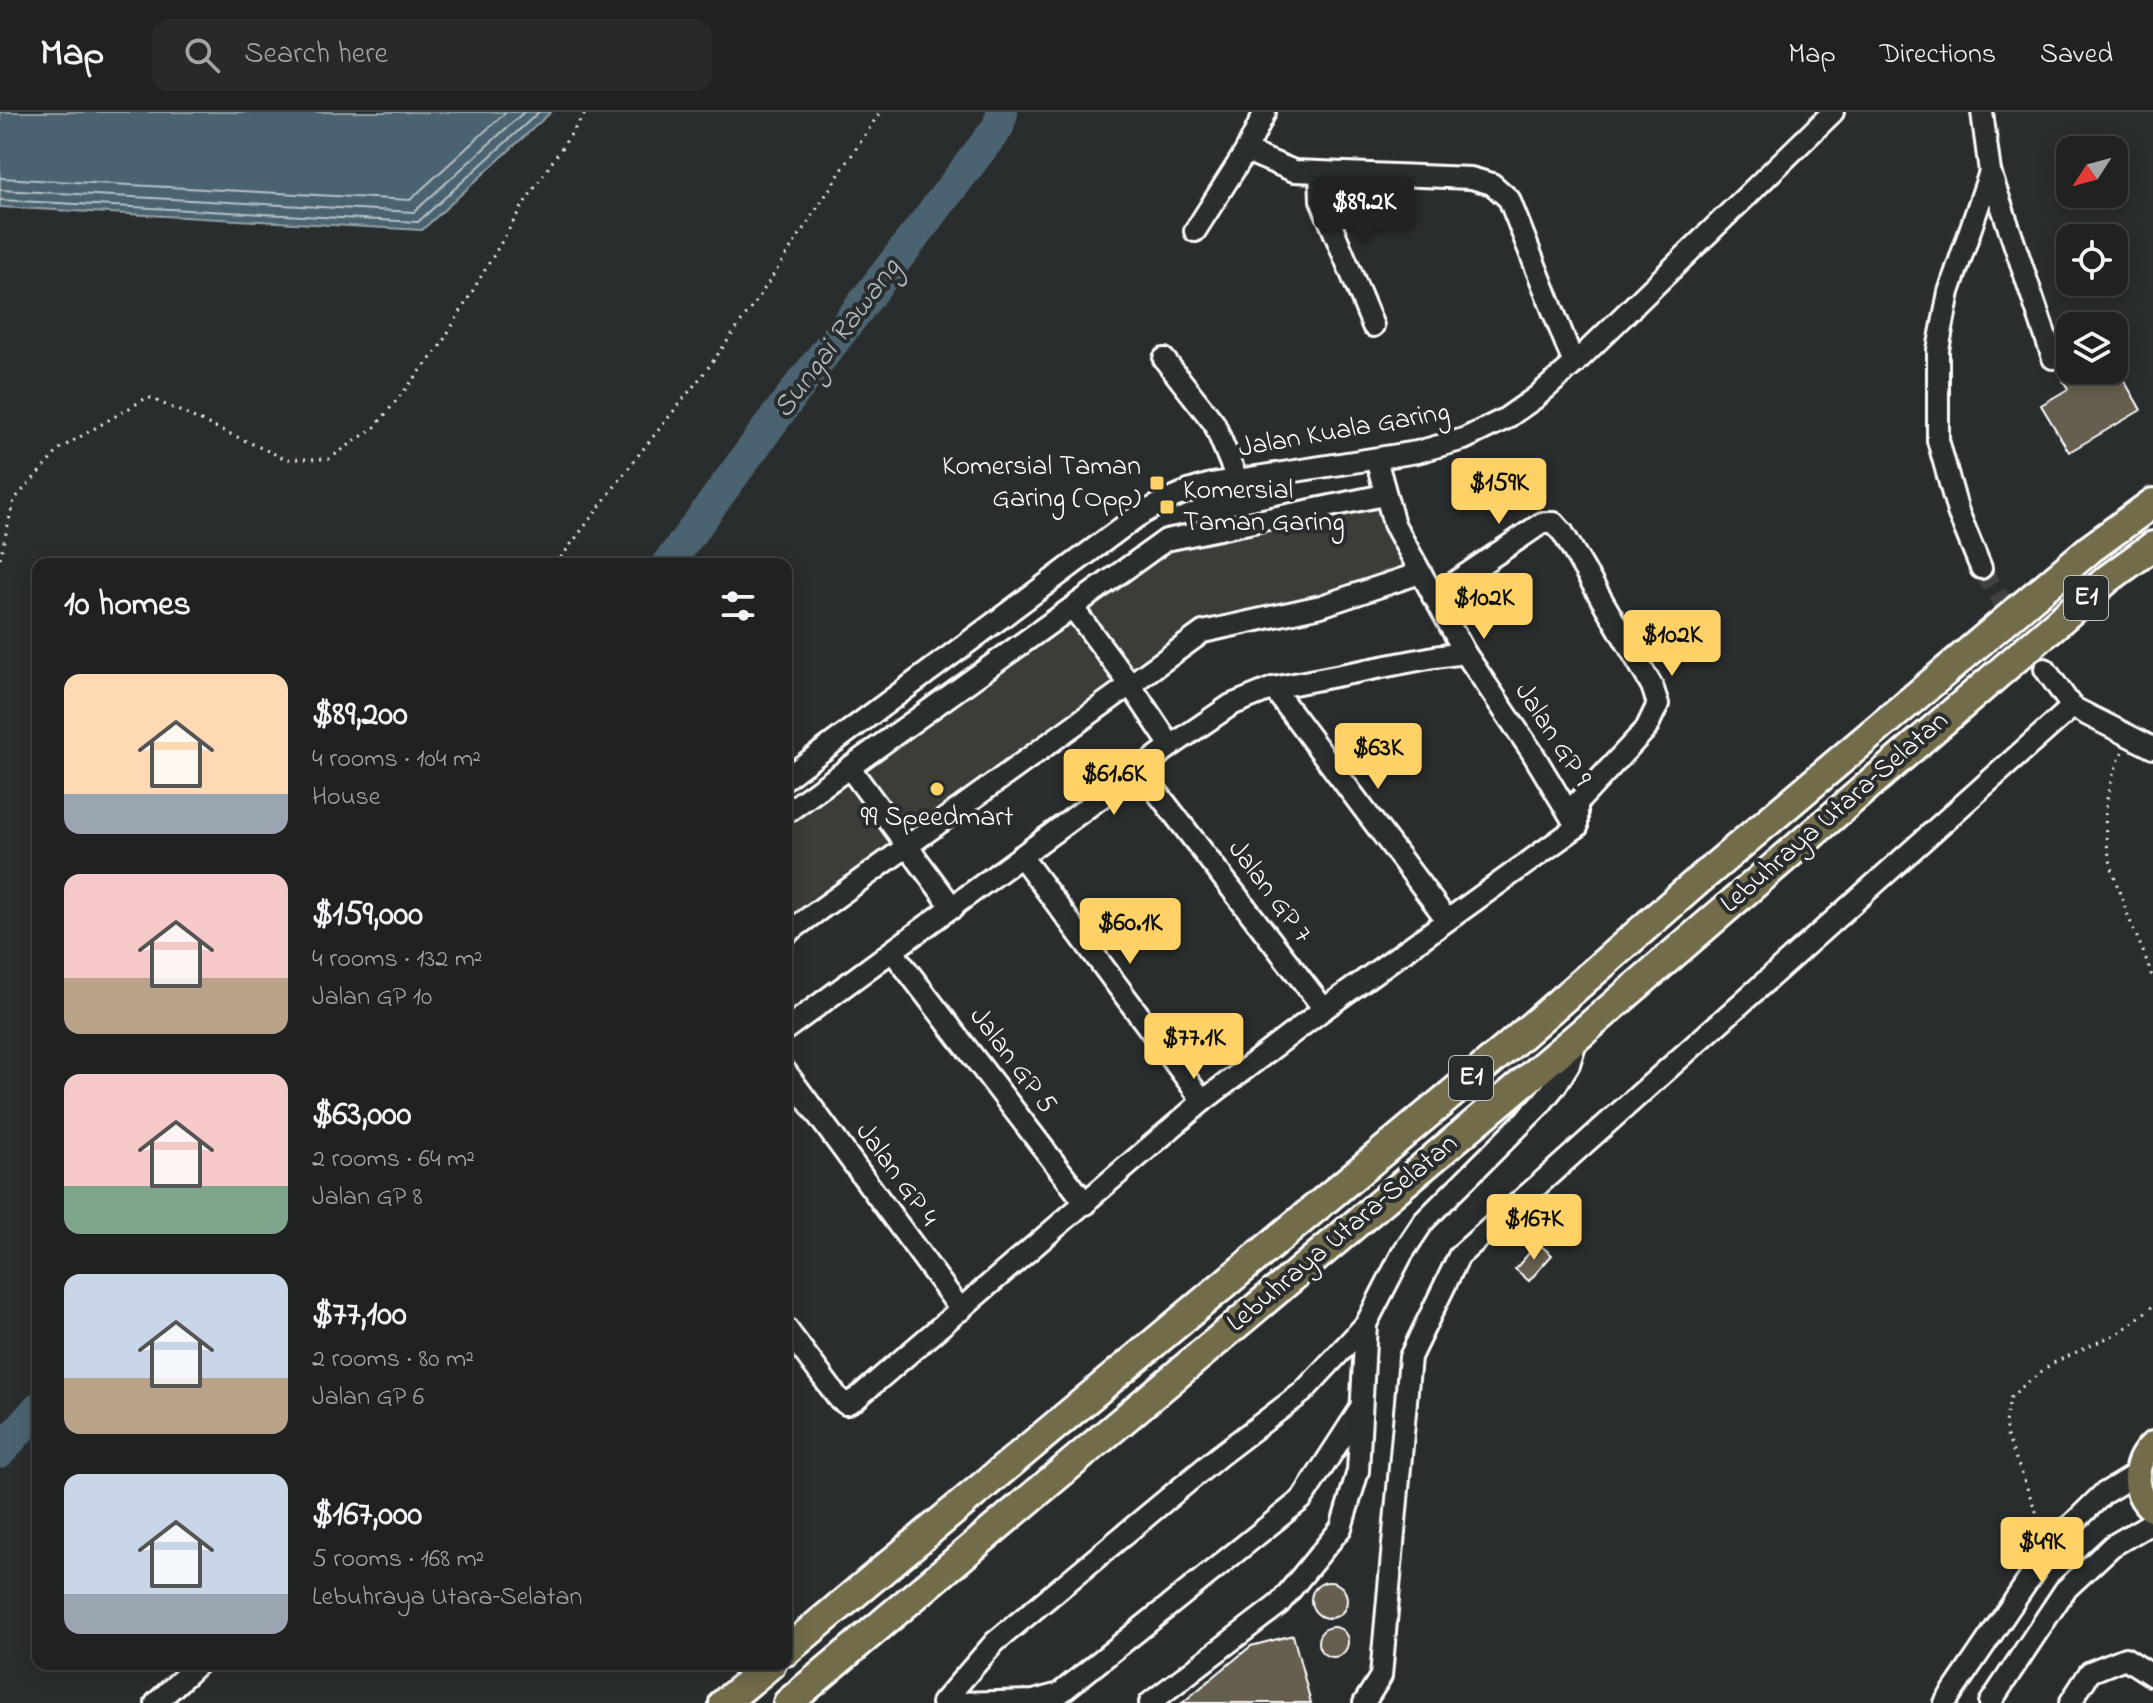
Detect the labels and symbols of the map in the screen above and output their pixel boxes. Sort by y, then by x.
north arrow [2056,136,2128,208]
pin: $89.2K [1299,177,1429,245]
water label: Sungai Rawang [763,249,913,428]
street label: Jalan Kuala Garing [1235,392,1453,470]
place label: Komersial Taman Garing (Opp) [942,447,1141,520]
pin: $159K [1443,458,1555,526]
place label: Komersial Taman Garing [1183,471,1345,544]
marker: Komersial Taman Garing (Opp) [1148,474,1166,492]
marker: Komersial Taman Garing [1158,498,1176,516]
pin: $102K [1428,573,1540,641]
road number: E1 [2064,576,2108,620]
pin: $102K [1616,610,1728,678]
street label: Jalan GP 9 [1503,675,1601,796]
street label: Lebuhraya Utara–Selatan [1712,702,1958,924]
pin: $63K [1331,723,1425,791]
pin: $61.6K [1049,749,1179,817]
marker: 99 Speedmart [928,780,946,798]
place label: 99 Speedmart [861,798,1013,839]
street label: Jalan GP 7 [1217,832,1322,953]
pin: $60.1K [1065,898,1195,966]
street label: Jalan GP 5 [958,999,1066,1123]
pin: $77.1K [1129,1013,1259,1081]
road number: E1 [1449,1056,1493,1100]
street label: Jalan GP 4 [844,1114,948,1236]
street label: Lebuhraya Utara–Selatan [1218,1125,1468,1343]
pin: $167K [1478,1194,1590,1262]
pin: $49K [1995,1517,2089,1585]

